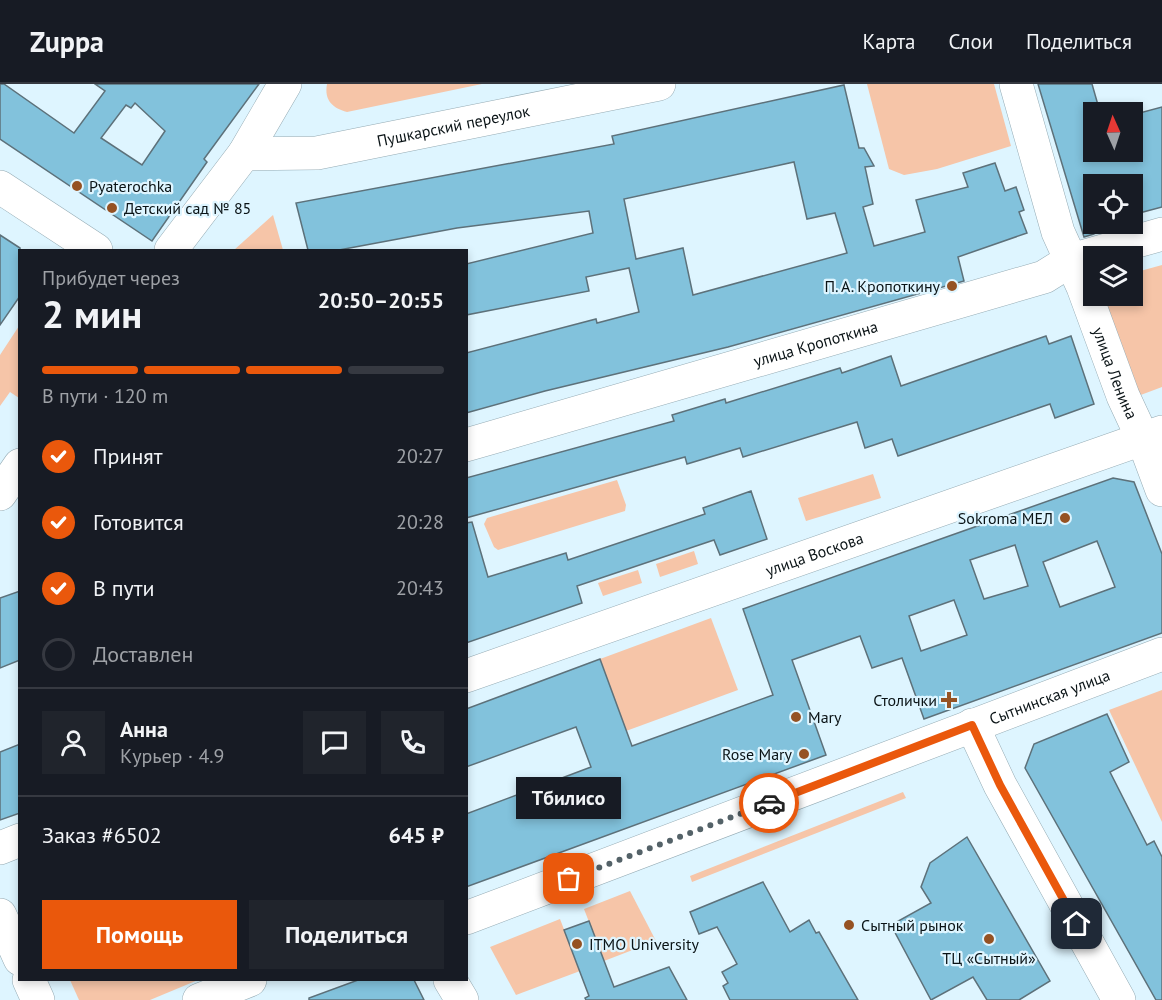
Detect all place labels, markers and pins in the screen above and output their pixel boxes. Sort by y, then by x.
place label: Pyaterochka [89,176,172,196]
marker: Pyaterochka [70,179,84,193]
place label: Детский сад № 85 [124,198,251,218]
marker: Детский сад № 85 [105,201,119,215]
place label: П. А. Кропоткину [825,276,941,296]
marker: П. А. Кропоткину [945,279,959,293]
place label: Sokroma МЕЛ [958,508,1053,528]
marker: Sokroma МЕЛ [1058,511,1072,525]
place label: Столички [873,690,937,710]
marker: Столички [942,693,956,707]
place label: Mary [808,707,842,727]
marker: Mary [789,710,803,724]
place label: Rose Mary [722,744,793,764]
marker: Rose Mary [797,747,811,761]
callout: Тбилисо [516,777,622,819]
pin [543,853,594,904]
pin [1051,898,1102,949]
place label: Сытный рынок [861,915,964,935]
marker: Сытный рынок [842,918,856,932]
marker: ТЦ «Сытный» [982,932,996,946]
place label: ITMO University [589,934,699,954]
marker: ITMO University [570,937,584,951]
place label: ТЦ «Сытный» [942,948,1036,968]

